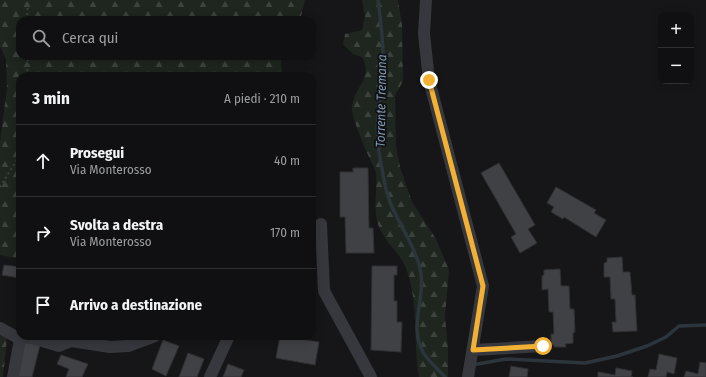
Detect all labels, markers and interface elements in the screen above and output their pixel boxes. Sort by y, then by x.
map controls [658,12,694,84]
button: + [658,12,694,48]
search box [16,16,316,60]
icon: search [30,27,52,49]
text: Cerca qui [62,29,118,47]
button: − [658,48,694,84]
water label: Torrente Tremana [373,54,389,148]
route end [420,71,438,89]
text: 3 min [32,88,70,109]
text: A piedi · 210 m [224,91,300,106]
text: Prosegui [70,144,124,162]
icon: ahead [32,150,54,172]
text: 40 m [274,153,300,168]
text: Via Monterosso [70,162,152,177]
text: Svolta a destra [70,216,163,234]
icon: right [32,222,54,244]
text: 170 m [270,225,300,240]
text: Via Monterosso [70,234,152,249]
icon: arrive [32,294,54,316]
text: Arrivo a destinazione [70,296,202,314]
route start [534,337,552,355]

